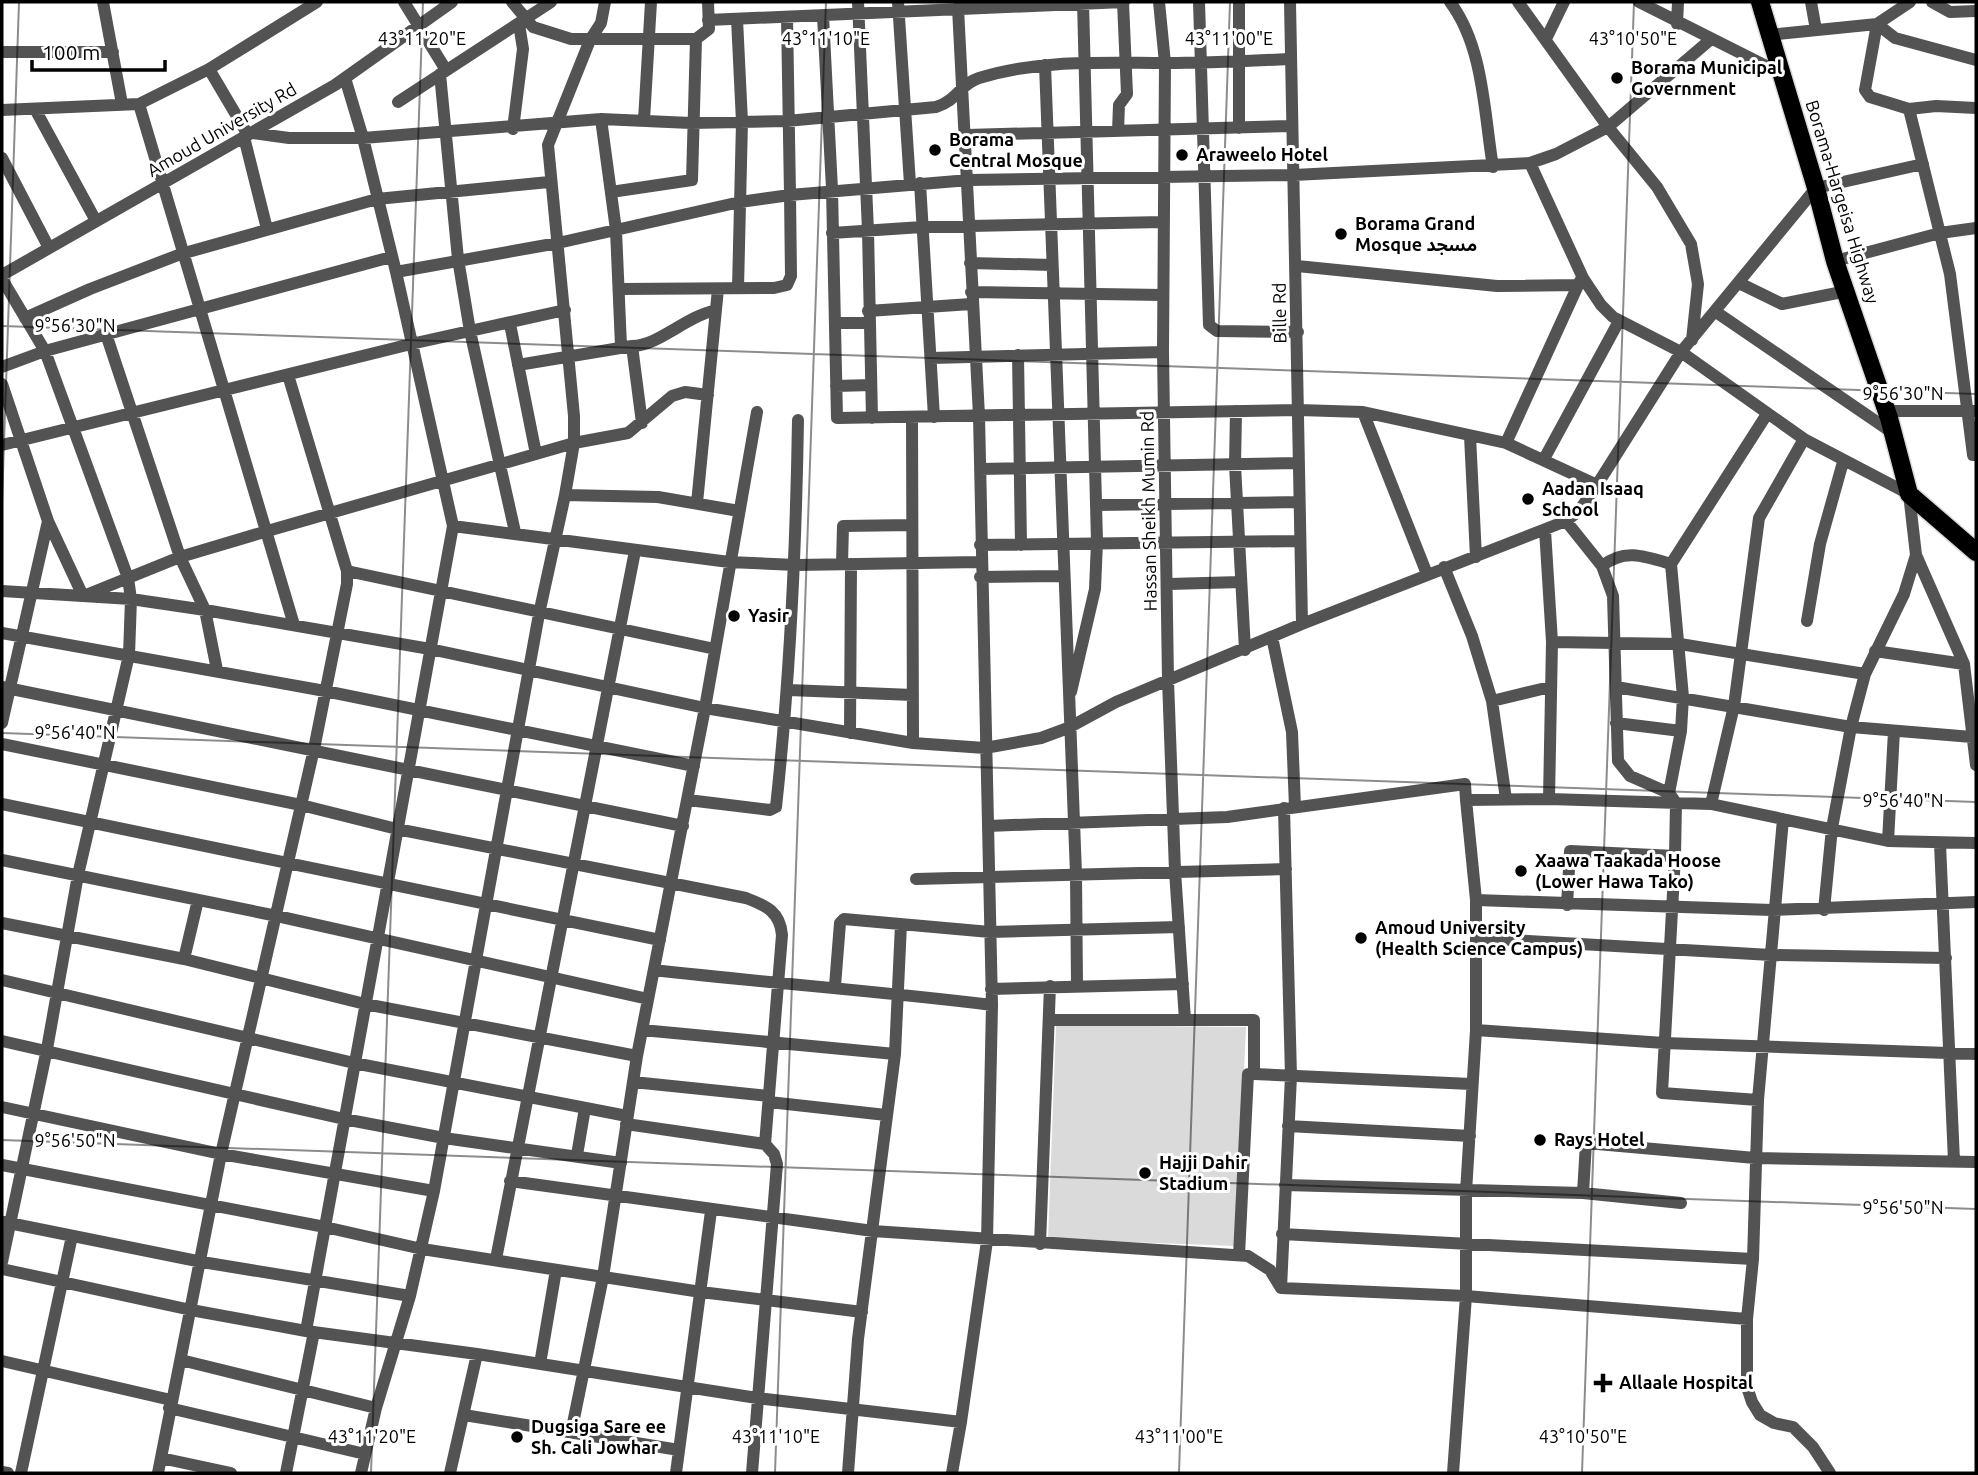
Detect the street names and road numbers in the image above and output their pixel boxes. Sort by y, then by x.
street label: Amoud University Rd [143,78,300,180]
street label: Borama-Hargeisa Highway [1802,97,1884,306]
street label: Bille Rd [1268,282,1290,344]
street label: Hassan Sheikh Mumin Rd [1136,411,1160,611]

